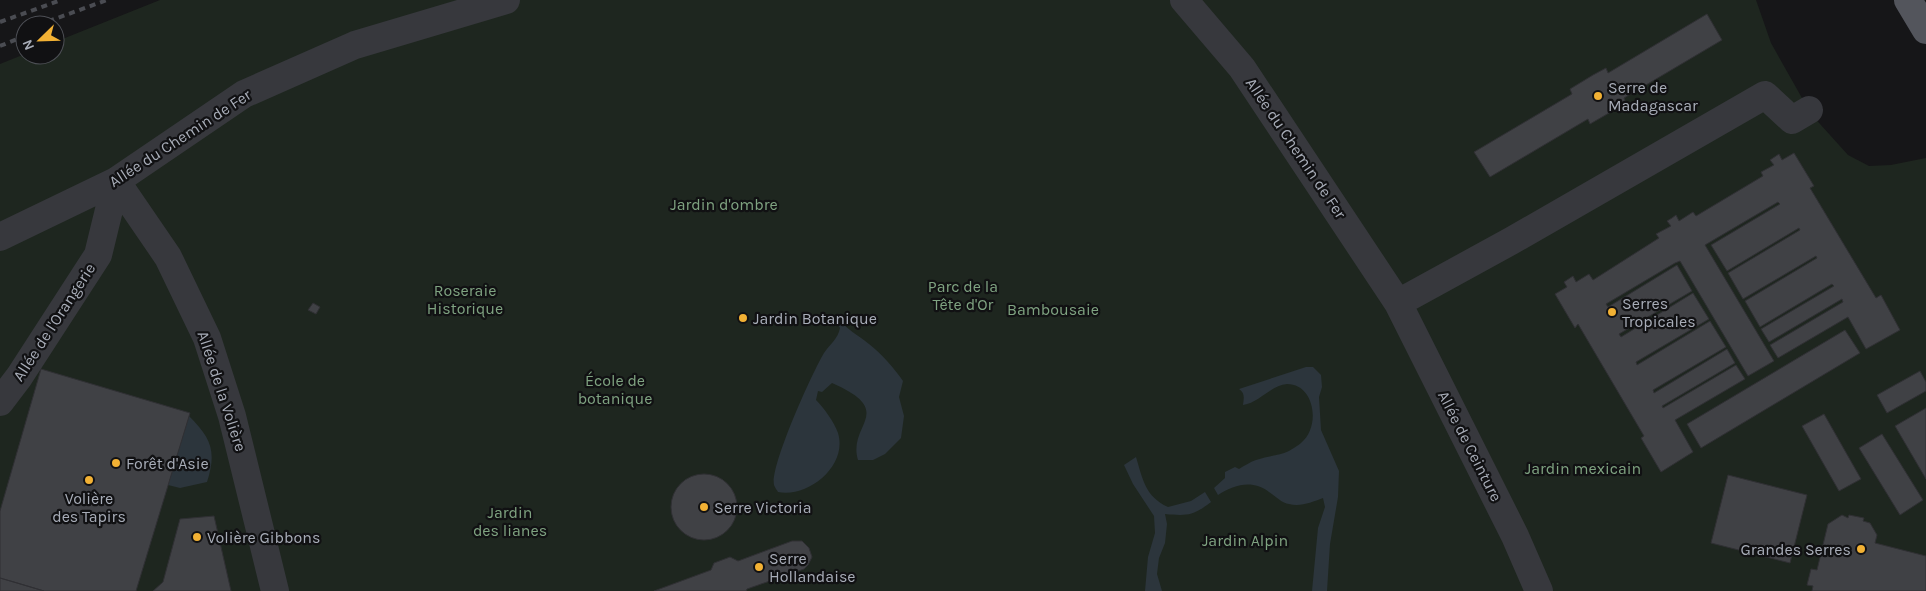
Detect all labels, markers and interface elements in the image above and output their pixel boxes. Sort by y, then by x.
north arrow [15,15,65,65]
text: N [19,37,38,53]
street label: Allée du Chemin de Fer [1242,74,1350,222]
place label: Serre de Madagascar [1608,78,1698,115]
street label: Allée du Chemin de Fer [105,85,255,191]
marker: Serre de Madagascar [1592,90,1604,102]
park label: Jardin d'ombre [670,195,778,214]
street label: Allée de l'Orangerie [9,259,99,385]
park label: Parc de la Tête d'Or [928,277,998,314]
park label: Roseraie Historique [427,281,503,318]
place label: Serres Tropicales [1622,294,1696,331]
park label: Bambousaie [1007,300,1099,319]
marker: Serres Tropicales [1606,306,1618,318]
place label: Jardin Botanique [753,309,877,328]
marker: Jardin Botanique [737,312,749,324]
street label: Allée de la Volière [194,328,250,454]
park label: École de botanique [578,371,652,408]
street label: Allée de Ceinture [1434,387,1506,505]
place label: Forêt d'Asie [126,454,209,473]
marker: Forêt d'Asie [110,457,122,469]
park label: Jardin mexicain [1525,459,1641,478]
marker: Volière des Tapirs [83,474,95,486]
place label: Volière des Tapirs [52,489,126,526]
place label: Serre Victoria [714,498,812,517]
marker: Serre Victoria [698,501,710,513]
park label: Jardin des lianes [473,503,547,540]
place label: Volière Gibbons [207,528,320,547]
marker: Volière Gibbons [191,531,203,543]
park label: Jardin Alpin [1202,531,1288,550]
place label: Grandes Serres [1740,540,1851,559]
marker: Grandes Serres [1855,543,1867,555]
place label: Serre Hollandaise [769,549,856,586]
marker: Serre Hollandaise [753,561,765,573]

